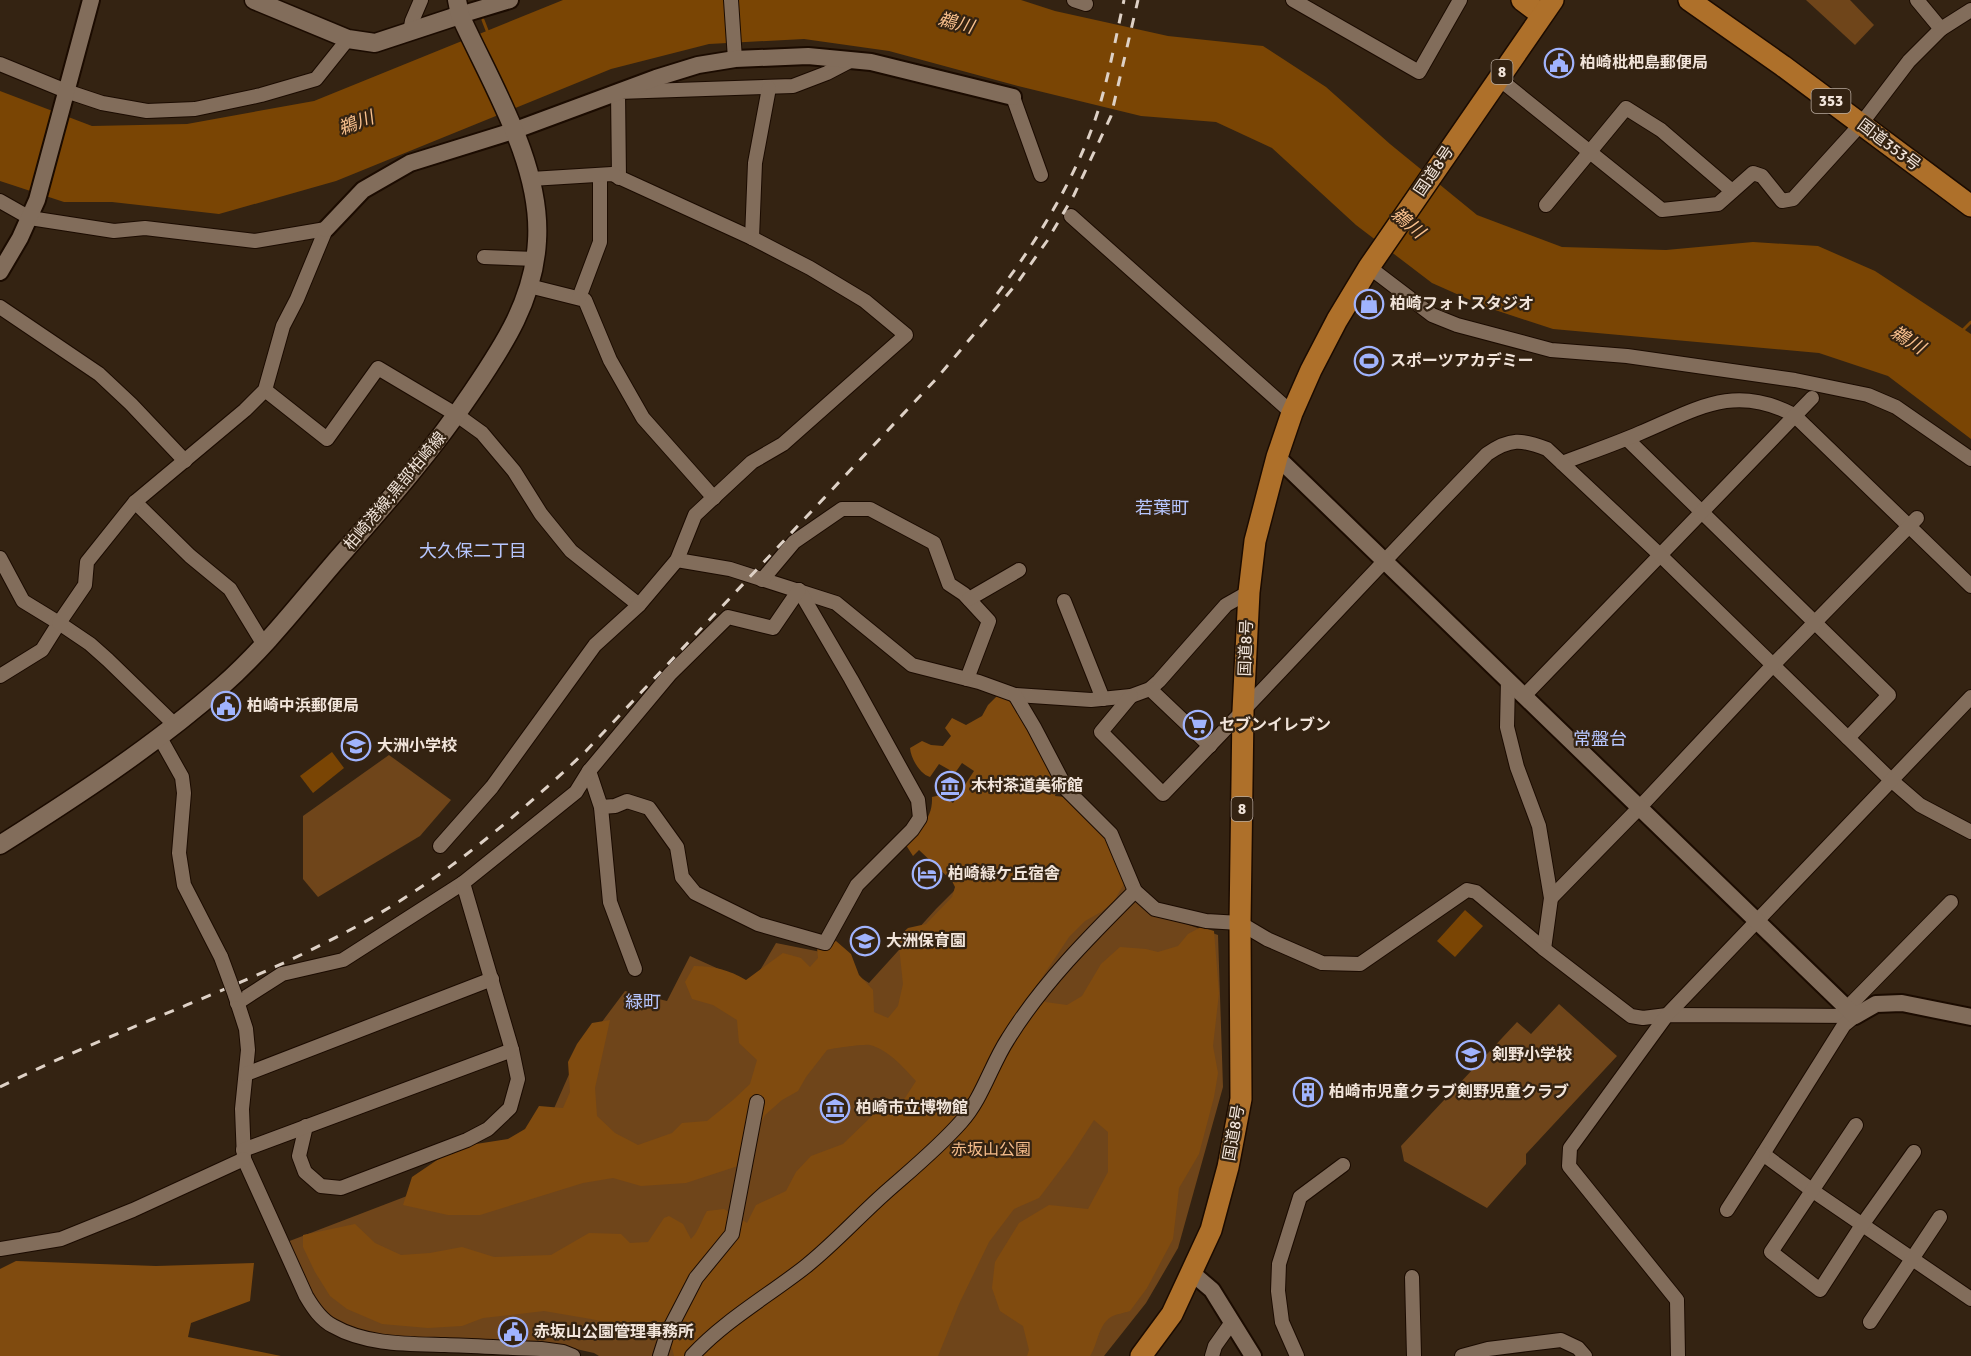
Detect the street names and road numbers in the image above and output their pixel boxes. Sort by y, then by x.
road number: 8 [1492,60,1512,84]
road number: 353 [1812,89,1850,113]
street label: 国道353号 [1853,115,1925,175]
street label: 国道8号 [1410,142,1458,200]
street label: 柏崎港線;黒部柏崎線 [340,428,450,554]
street label: 国道8号 [1235,619,1257,677]
road number: 8 [1232,797,1252,821]
street label: 国道8号 [1219,1103,1249,1163]

